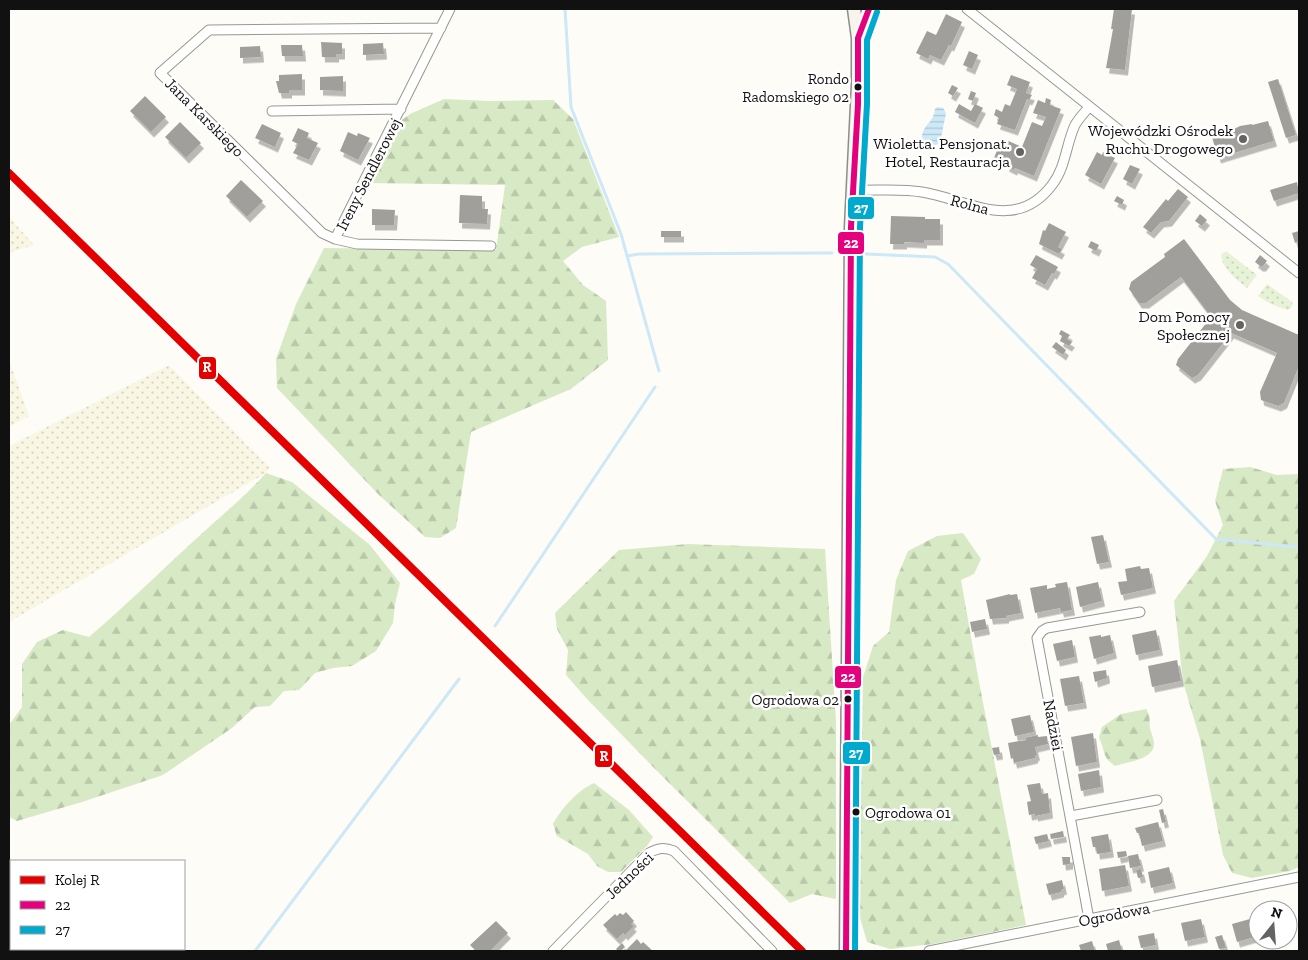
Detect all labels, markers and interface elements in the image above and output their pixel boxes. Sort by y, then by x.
place label: Rondo Radomskiego 02 [742,70,849,106]
street label: Jana Karskiego [161,74,248,161]
marker: Rondo Radomskiego 02 [853,82,863,92]
street label: Ireny Sendlerowej [332,115,405,234]
place label: Wojewódzki Ośrodek Ruchu Drogowego [1088,121,1234,158]
marker: Wojewódzki Ośrodek Ruchu Drogowego [1237,133,1249,145]
place label: Wioletta. Pensjonat. Hotel, Restauracja [873,134,1010,171]
marker: Wioletta. Pensjonat. Hotel, Restauracja [1014,146,1026,158]
street label: Rolna [949,190,991,219]
line badge: 27 [847,196,875,220]
text: 27 [854,200,868,217]
line badge: 22 [837,231,865,255]
text: 22 [843,235,859,252]
place label: Dom Pomocy Społecznej [1138,307,1231,344]
marker: Dom Pomocy Społecznej [1234,319,1246,331]
line badge: R [198,356,217,380]
text: R [203,359,212,376]
line badge: 22 [834,665,862,689]
text: 22 [840,669,856,686]
place label: Ogrodowa 02 [752,691,839,709]
marker: Ogrodowa 02 [843,694,853,704]
street label: Nadziei [1039,698,1068,753]
line badge: 27 [842,741,871,765]
line badge: R [594,744,613,768]
text: 27 [849,745,863,762]
text: R [600,748,609,765]
place label: Ogrodowa 01 [865,804,951,822]
marker: Ogrodowa 01 [851,807,861,817]
street label: Jedności [601,848,658,903]
legend [10,860,185,950]
text: Kolej R [55,871,100,889]
text: 22 [55,896,71,914]
street label: Ogrodowa [1077,898,1152,931]
north arrow [1248,900,1298,950]
text: N [1269,903,1285,923]
text: 27 [55,921,70,939]

